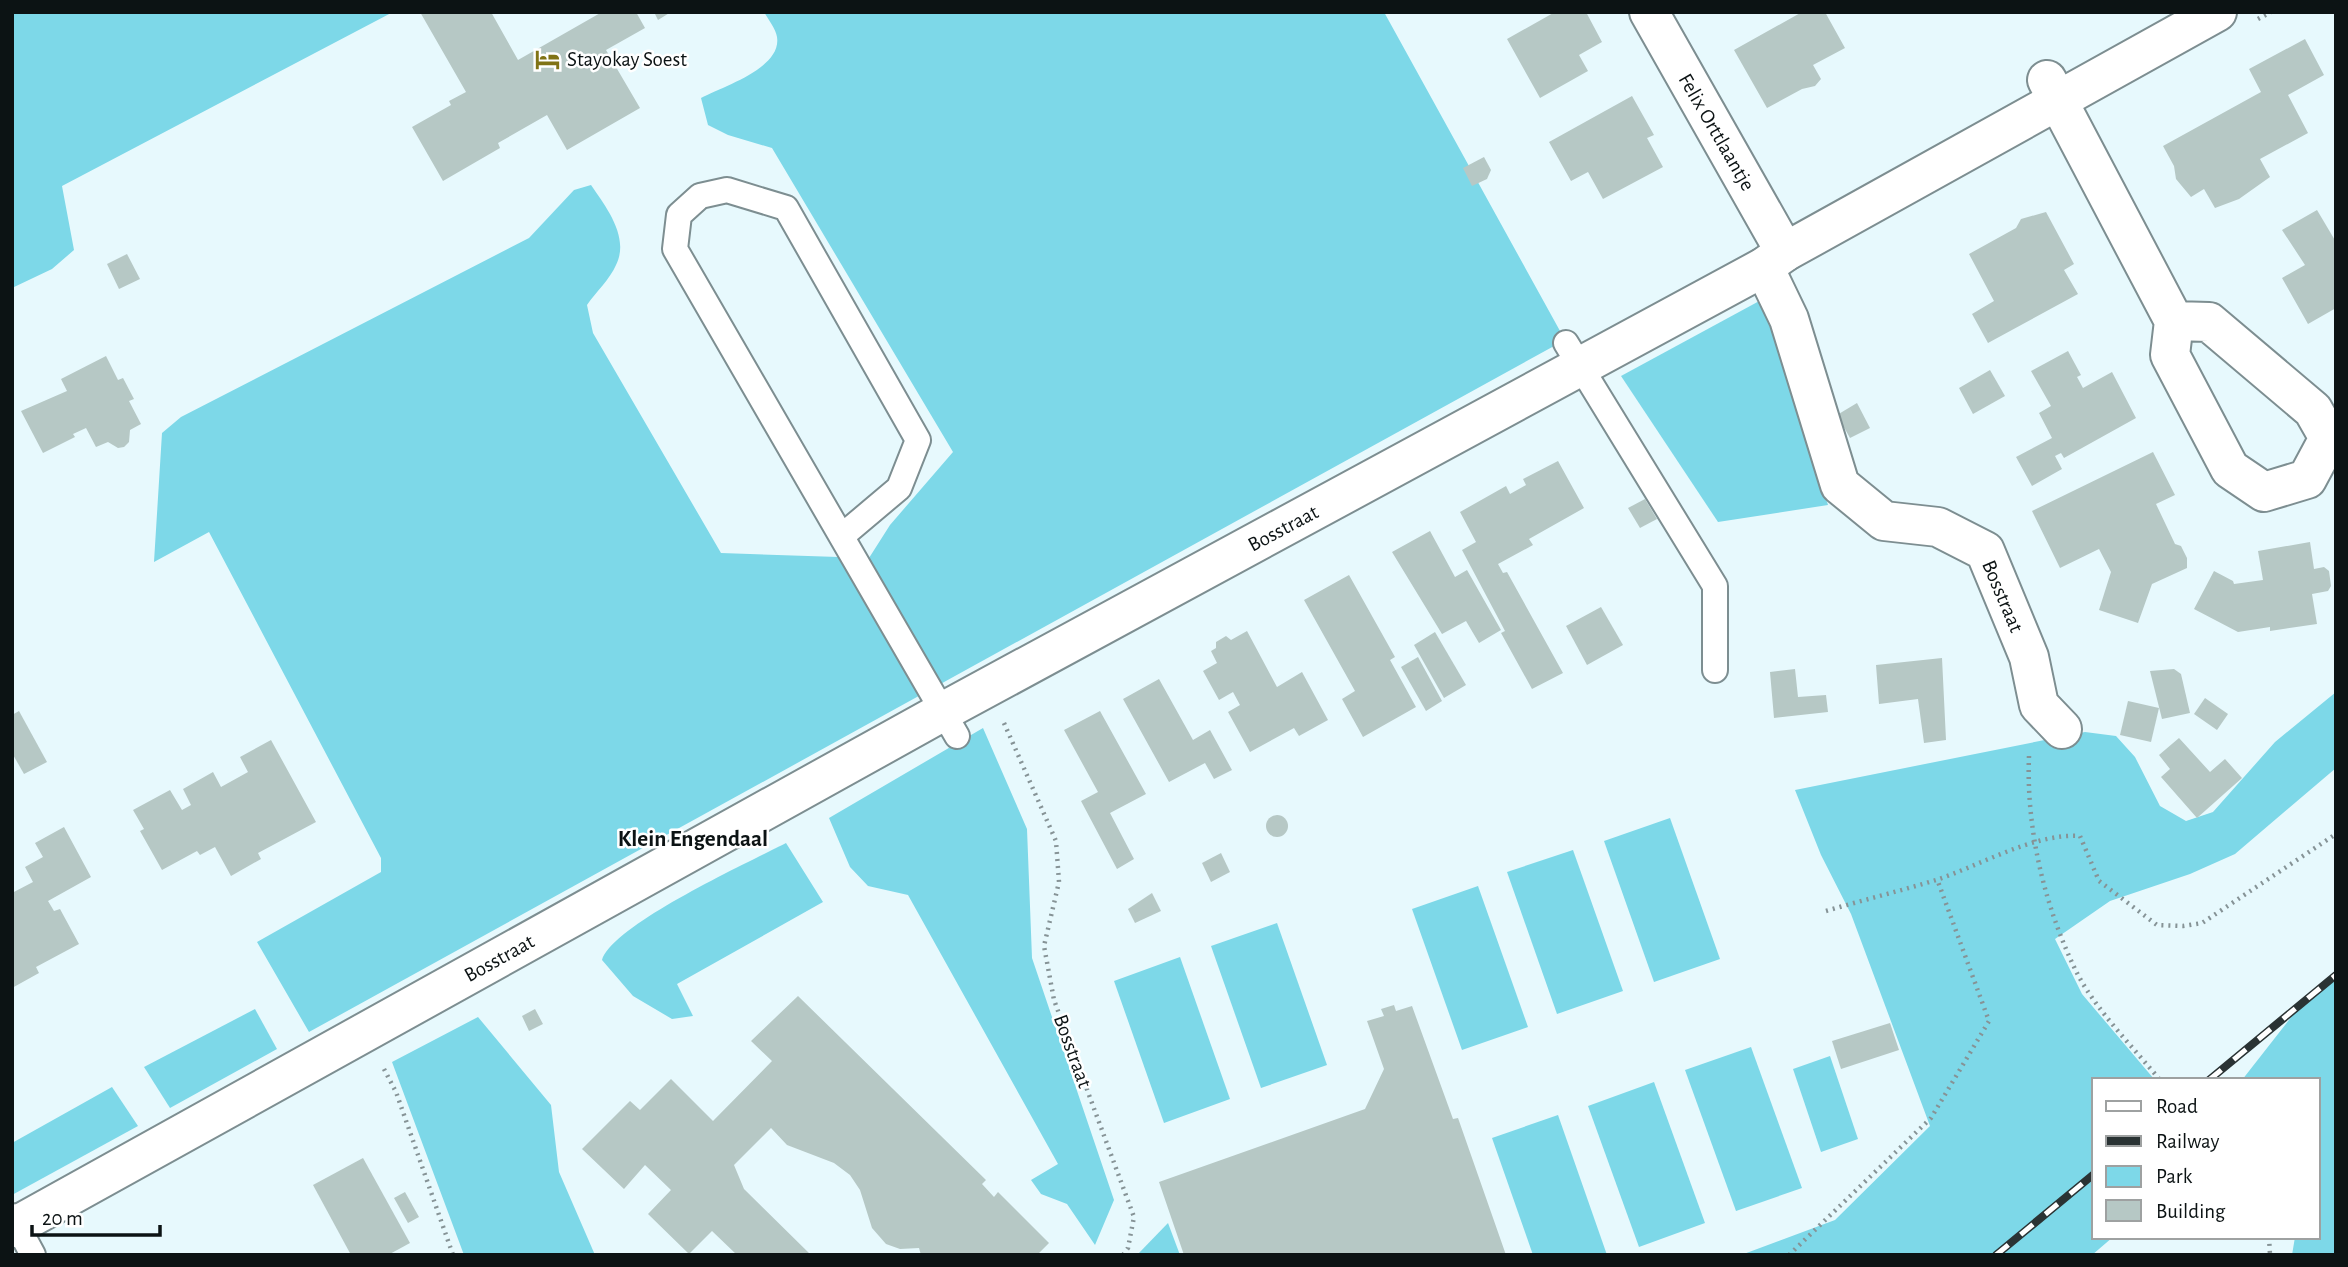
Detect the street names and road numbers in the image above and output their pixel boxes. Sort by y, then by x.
street label: Felix Orttlaantje [1675,70,1759,194]
street label: Bosstraat [1245,501,1322,556]
street label: Bosstraat [1978,557,2027,636]
street label: Bosstraat [461,931,538,986]
street label: Bosstraat [1050,1012,1096,1091]

